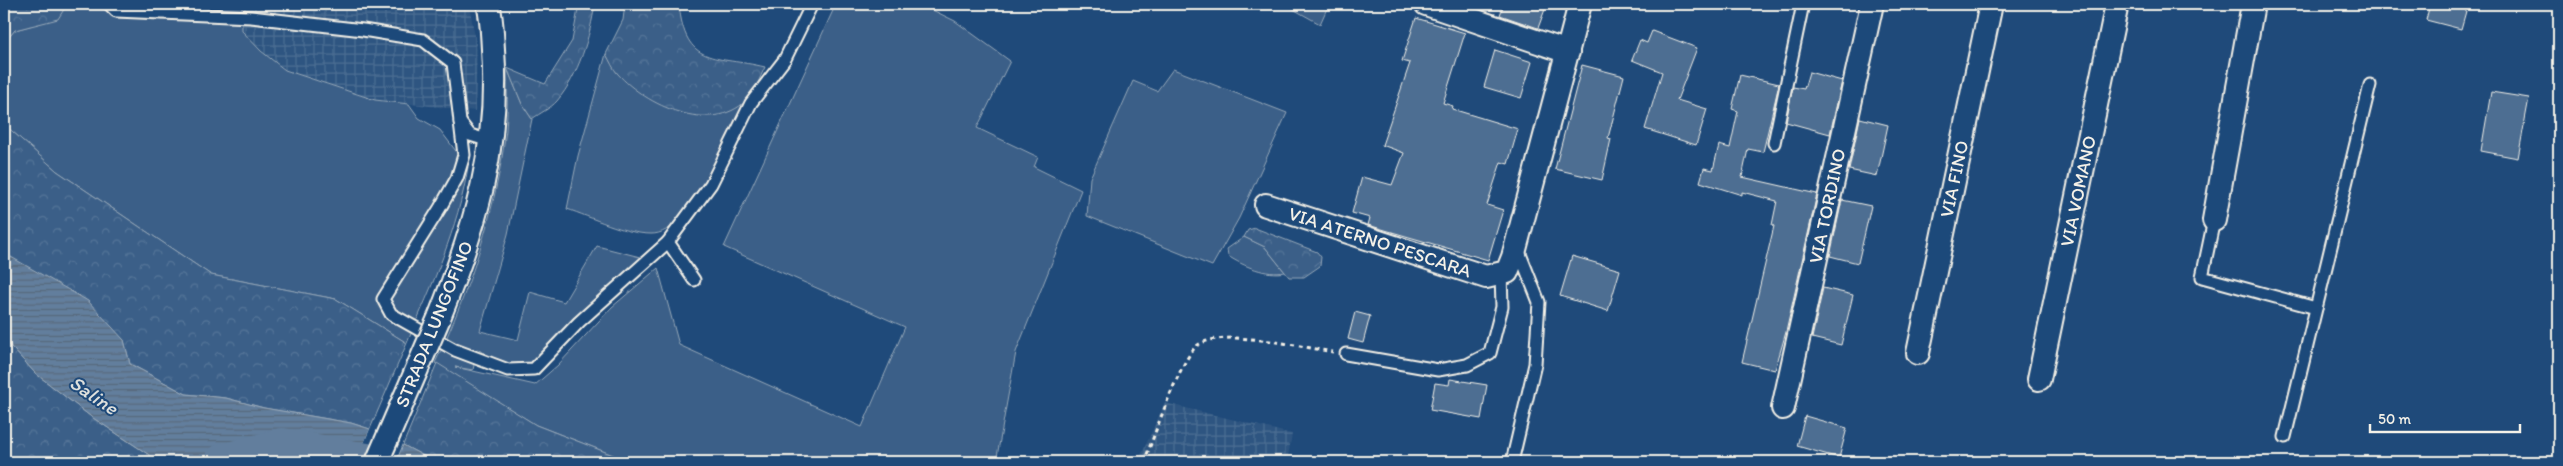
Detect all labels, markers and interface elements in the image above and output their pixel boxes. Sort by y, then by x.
street label: VIA VOMANO [2055,133,2101,249]
street label: VIA FINO [1935,138,1973,220]
street label: VIA TORDINO [1804,146,1850,266]
street label: VIA ATERNO PESCARA [1286,202,1474,282]
street label: STRADA LUNGOFINO [390,237,478,411]
water label: Saline [65,370,124,420]
scale bar [2370,401,2520,433]
text: 50 m [2378,410,2411,428]

